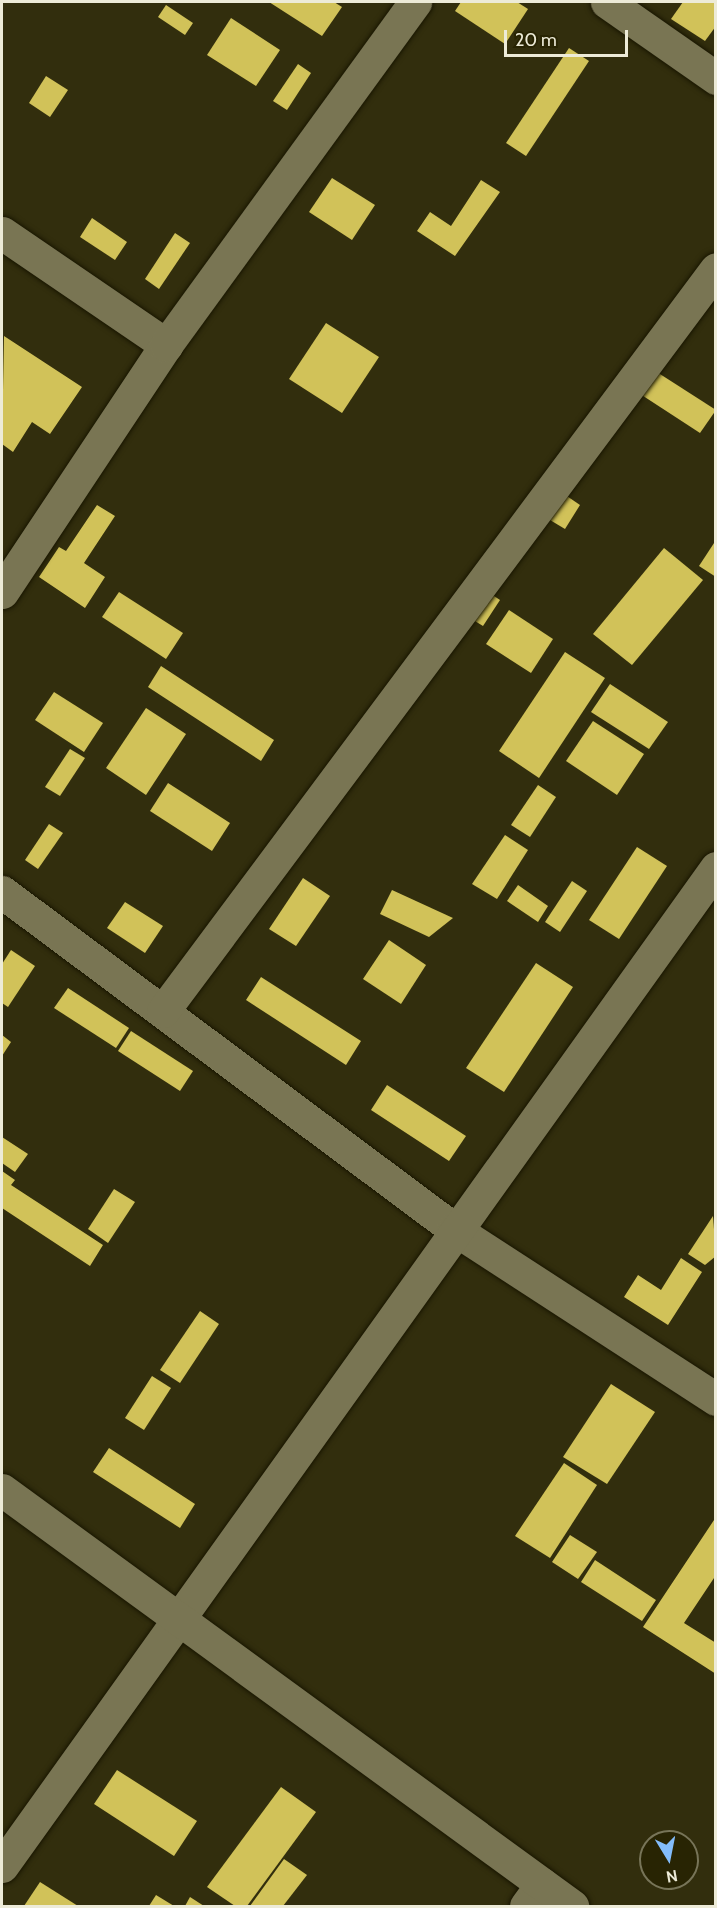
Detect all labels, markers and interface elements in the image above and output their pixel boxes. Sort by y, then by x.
scale bar [507,18,632,56]
text: 20 m [515,29,557,51]
north arrow [639,1830,699,1890]
text: N [665,1866,679,1887]

